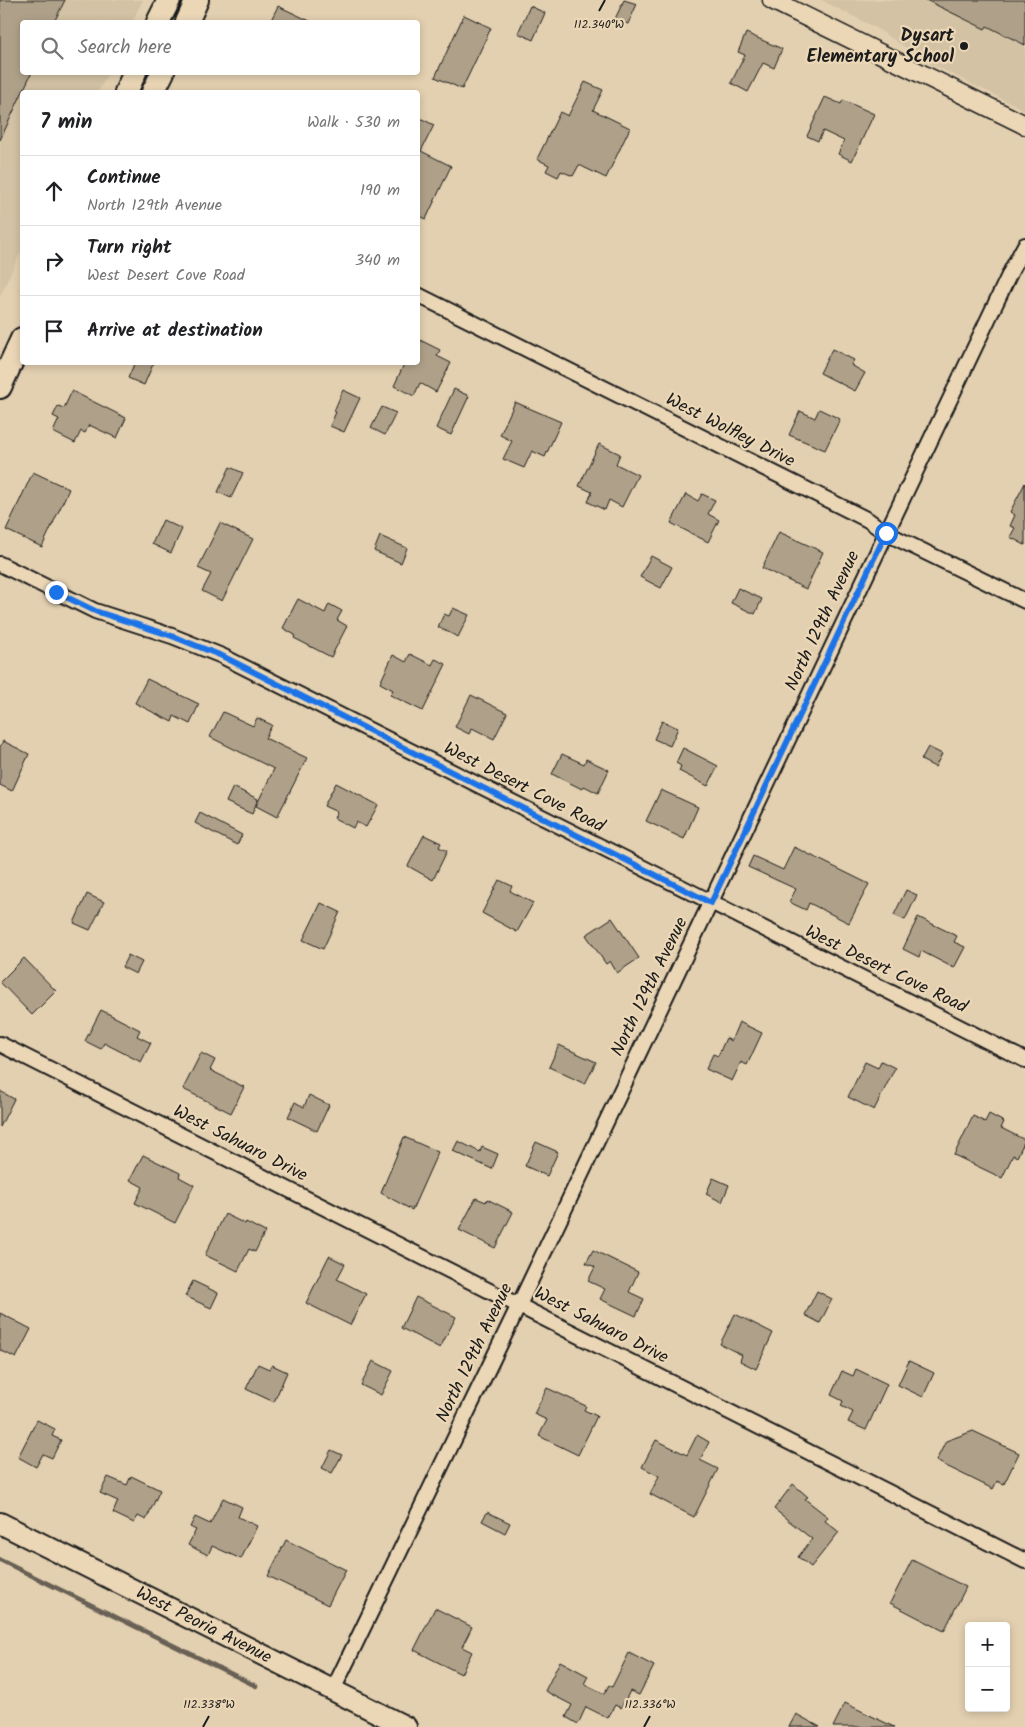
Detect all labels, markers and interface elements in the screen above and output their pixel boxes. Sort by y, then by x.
text: 112.340°W [574,15,624,34]
search box [20,20,420,75]
place label: Dysart Elementary School [807,22,955,72]
text: Search here [78,33,172,63]
icon: search [38,34,66,62]
marker: Dysart Elementary School [958,40,970,52]
text: 7 min [40,106,92,139]
text: Walk · 530 m [307,110,400,135]
text: Continue [87,163,160,193]
icon: ahead [40,177,68,205]
text: 190 m [360,178,400,203]
text: North 129th Avenue [87,193,222,218]
text: Turn right [87,233,172,263]
icon: right [40,247,68,275]
text: 340 m [355,248,400,273]
text: West Desert Cove Road [87,263,245,288]
text: Arrive at destination [87,316,263,346]
icon: arrive [40,317,68,345]
street label: West Wolfley Drive [660,386,800,476]
route start [875,522,898,545]
street label: North 129th Avenue [778,546,868,696]
route end [45,581,68,604]
street label: West Desert Cove Road [438,735,611,842]
street label: North 129th Avenue [604,912,696,1062]
street label: West Desert Cove Road [800,918,973,1022]
street label: West Sahuaro Drive [168,1098,312,1190]
street label: North 129th Avenue [429,1278,521,1428]
street label: West Sahuaro Drive [529,1280,673,1372]
street label: West Peoria Avenue [131,1579,277,1672]
map controls [965,1622,1010,1712]
button: + [965,1622,1010,1667]
button: − [965,1667,1010,1712]
text: 112.338°W [183,1695,235,1714]
text: 112.336°W [624,1695,676,1714]

